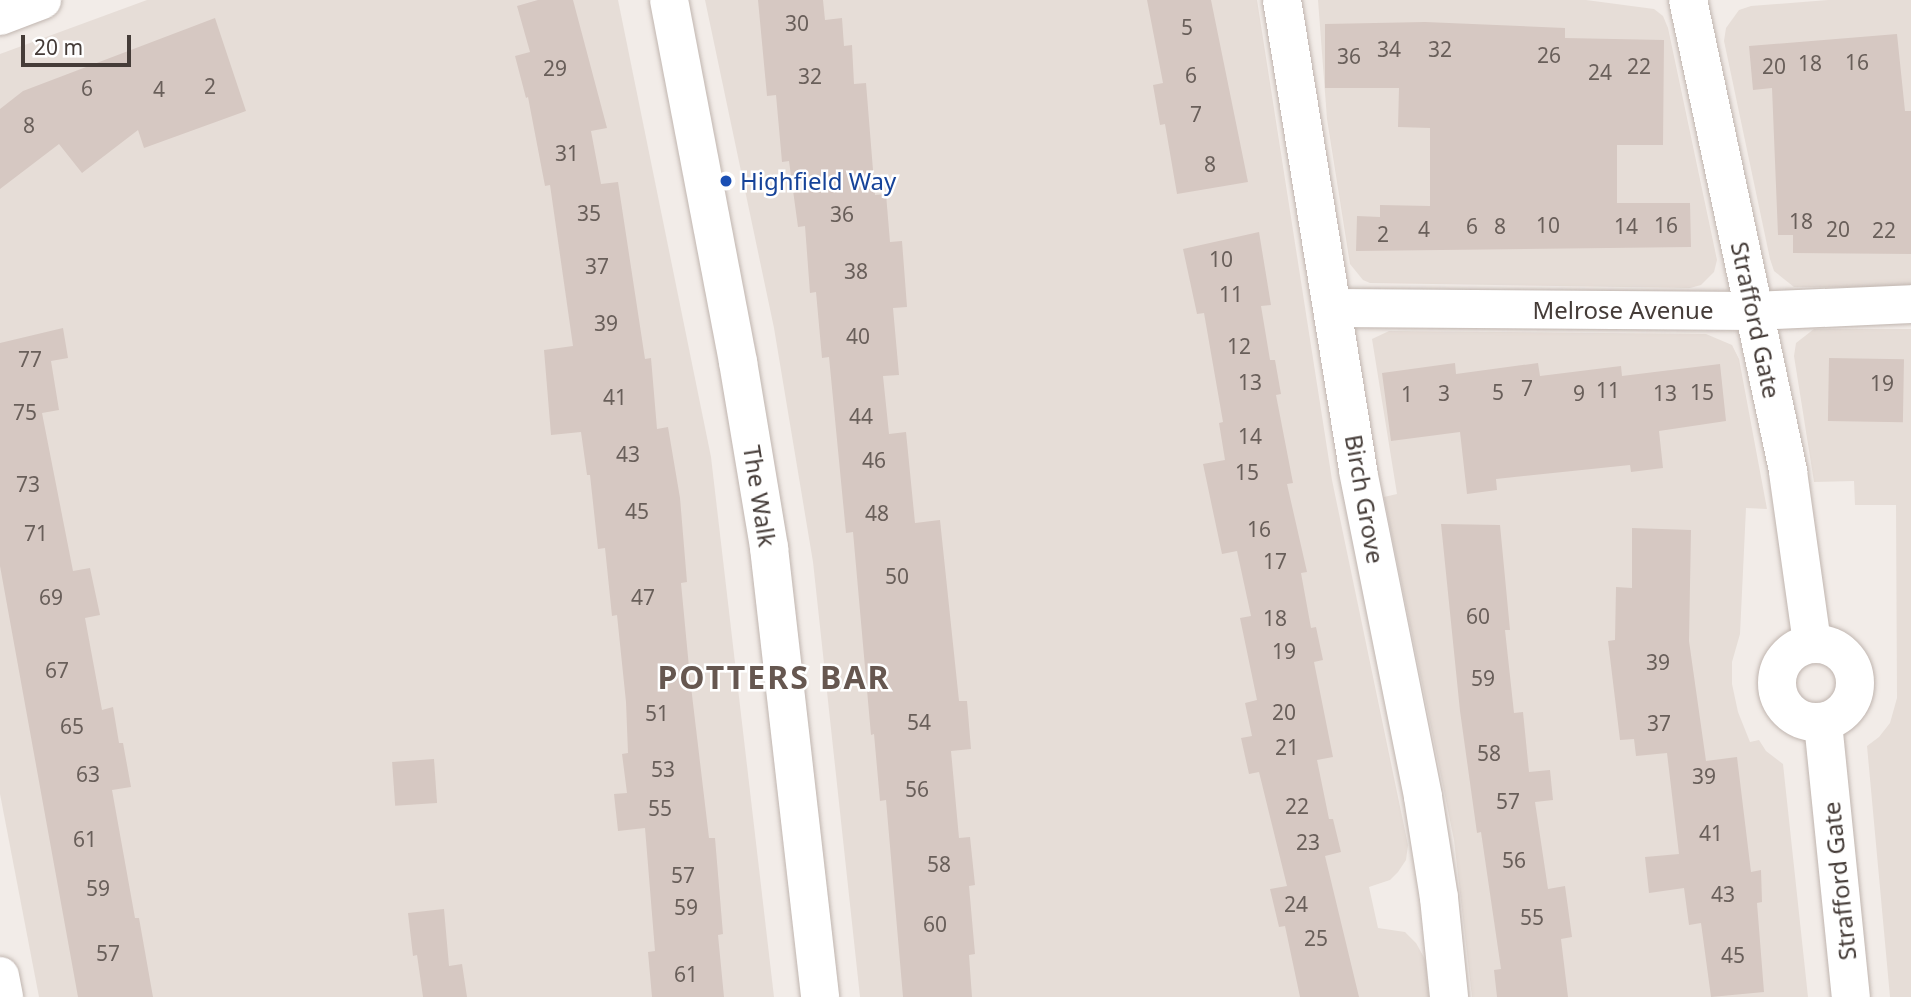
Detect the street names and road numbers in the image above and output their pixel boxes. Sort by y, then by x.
street label: Strafford Gate [1725,239,1787,401]
street label: Melrose Avenue [1533,296,1713,324]
street label: Birch Grove [1339,432,1391,566]
street label: The Walk [738,443,782,549]
street label: Strafford Gate [1816,800,1862,962]

